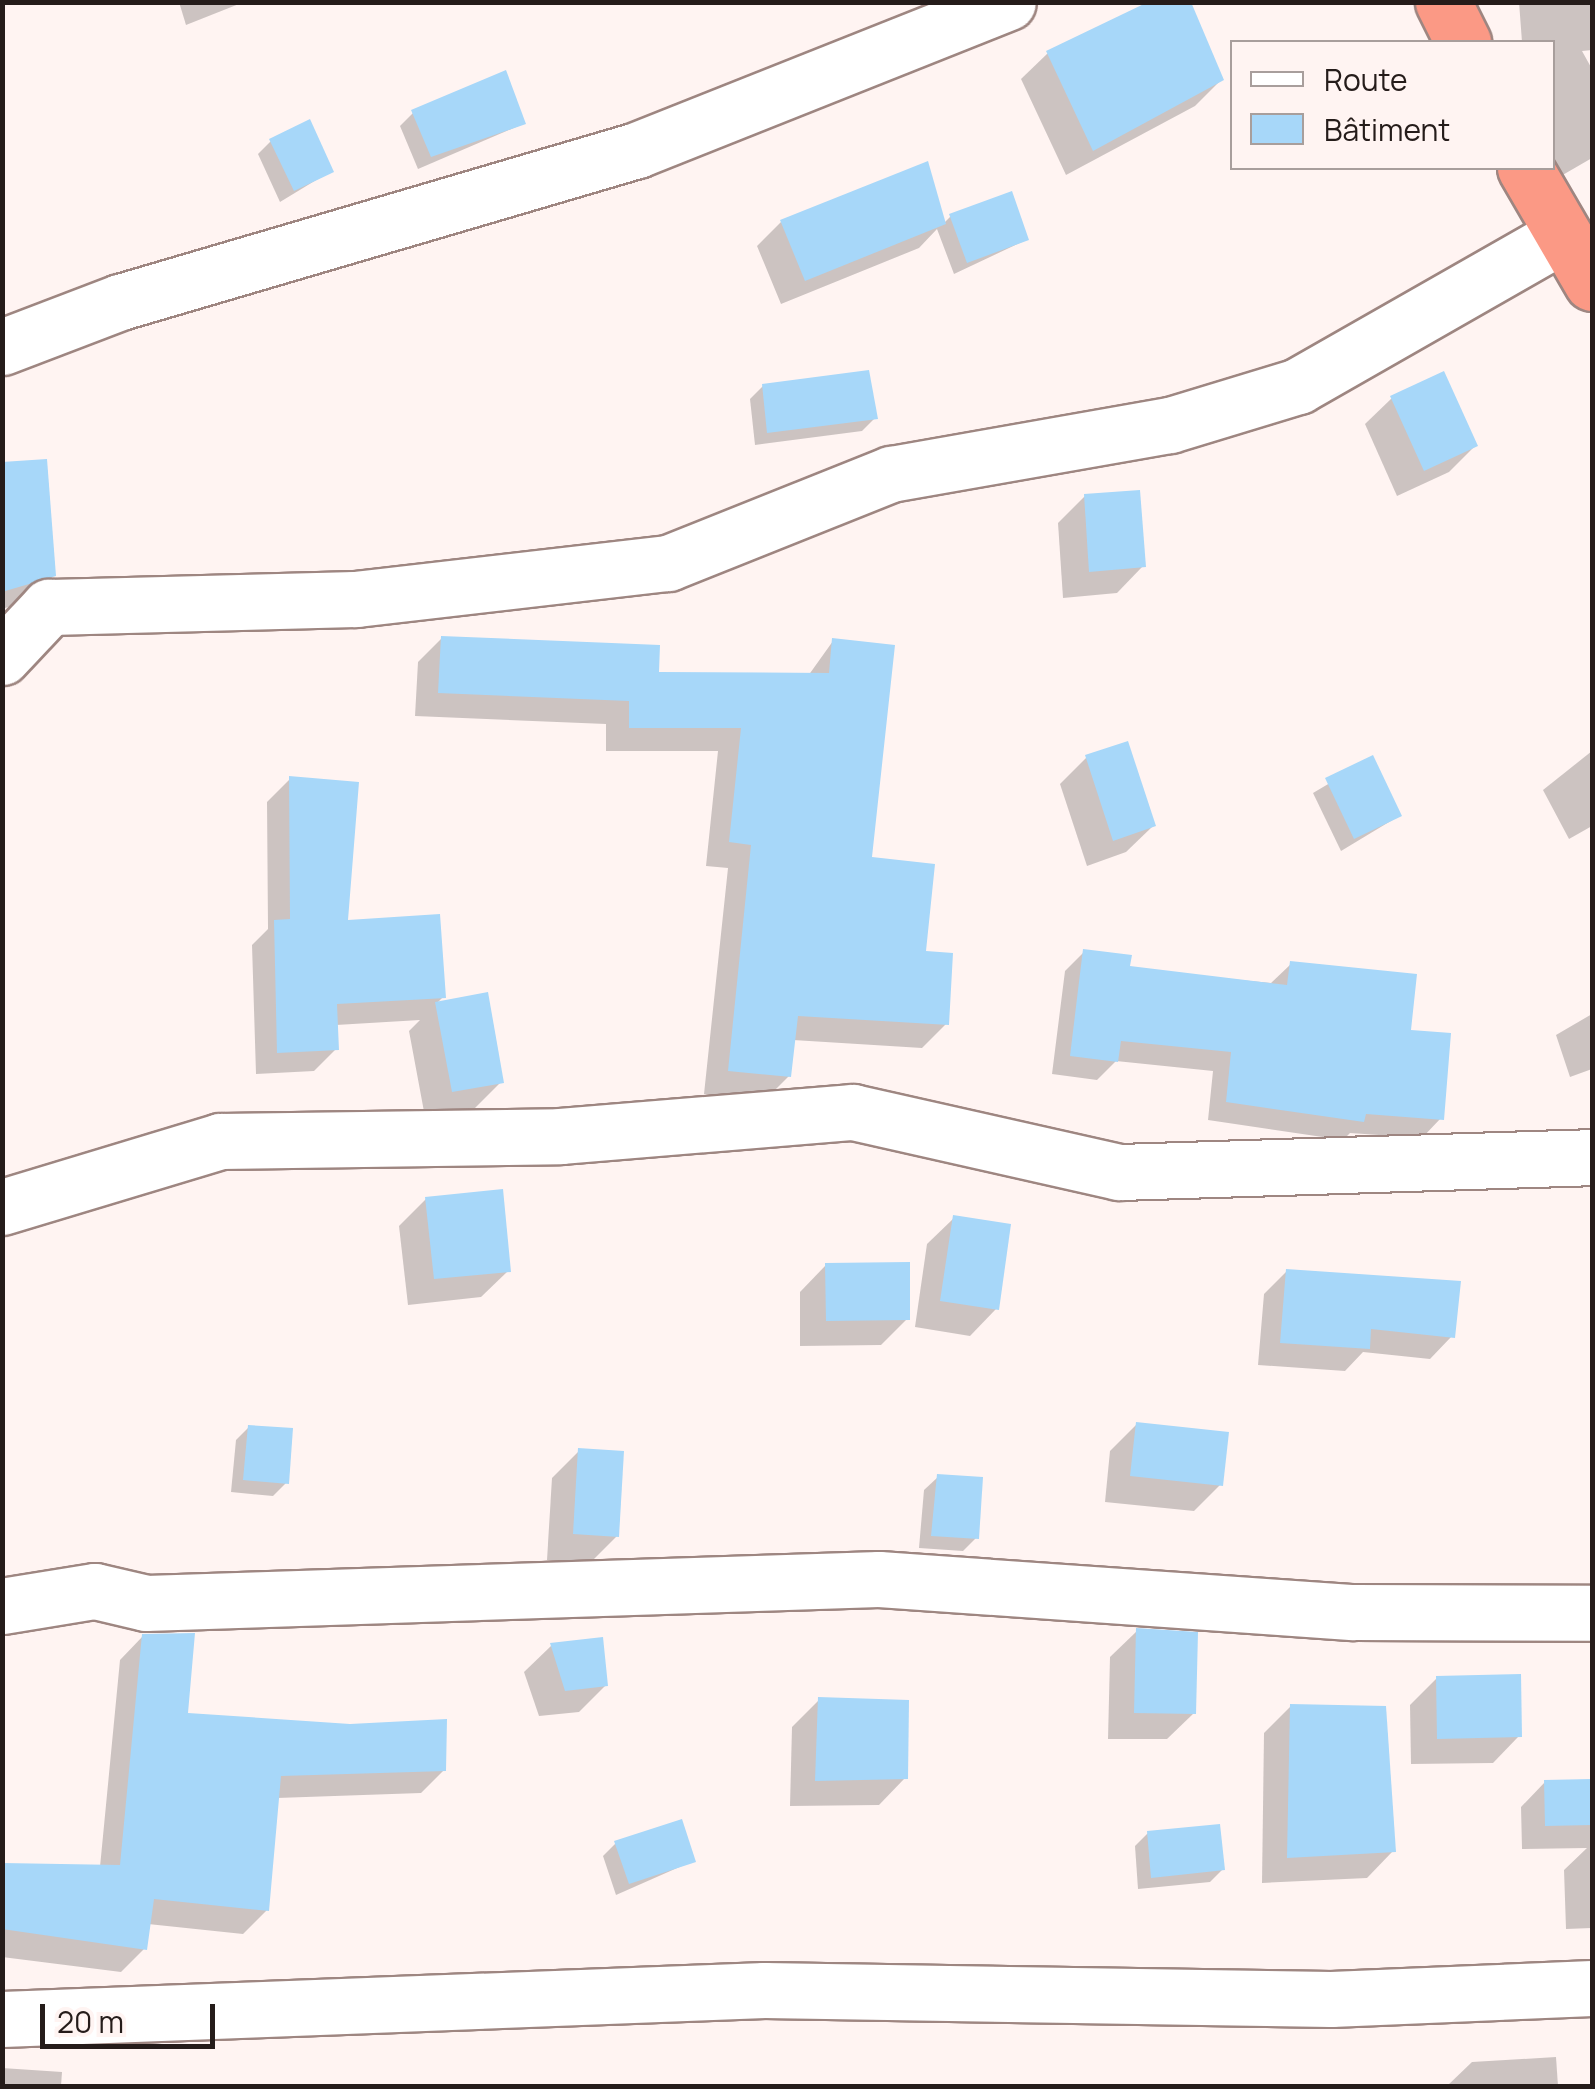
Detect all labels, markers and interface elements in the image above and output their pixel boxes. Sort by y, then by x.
legend [1230,40,1555,170]
text: Route [1324,59,1407,100]
text: Bâtiment [1324,109,1450,150]
scale bar [45,1984,220,2046]
text: 20 m [57,2001,124,2042]

